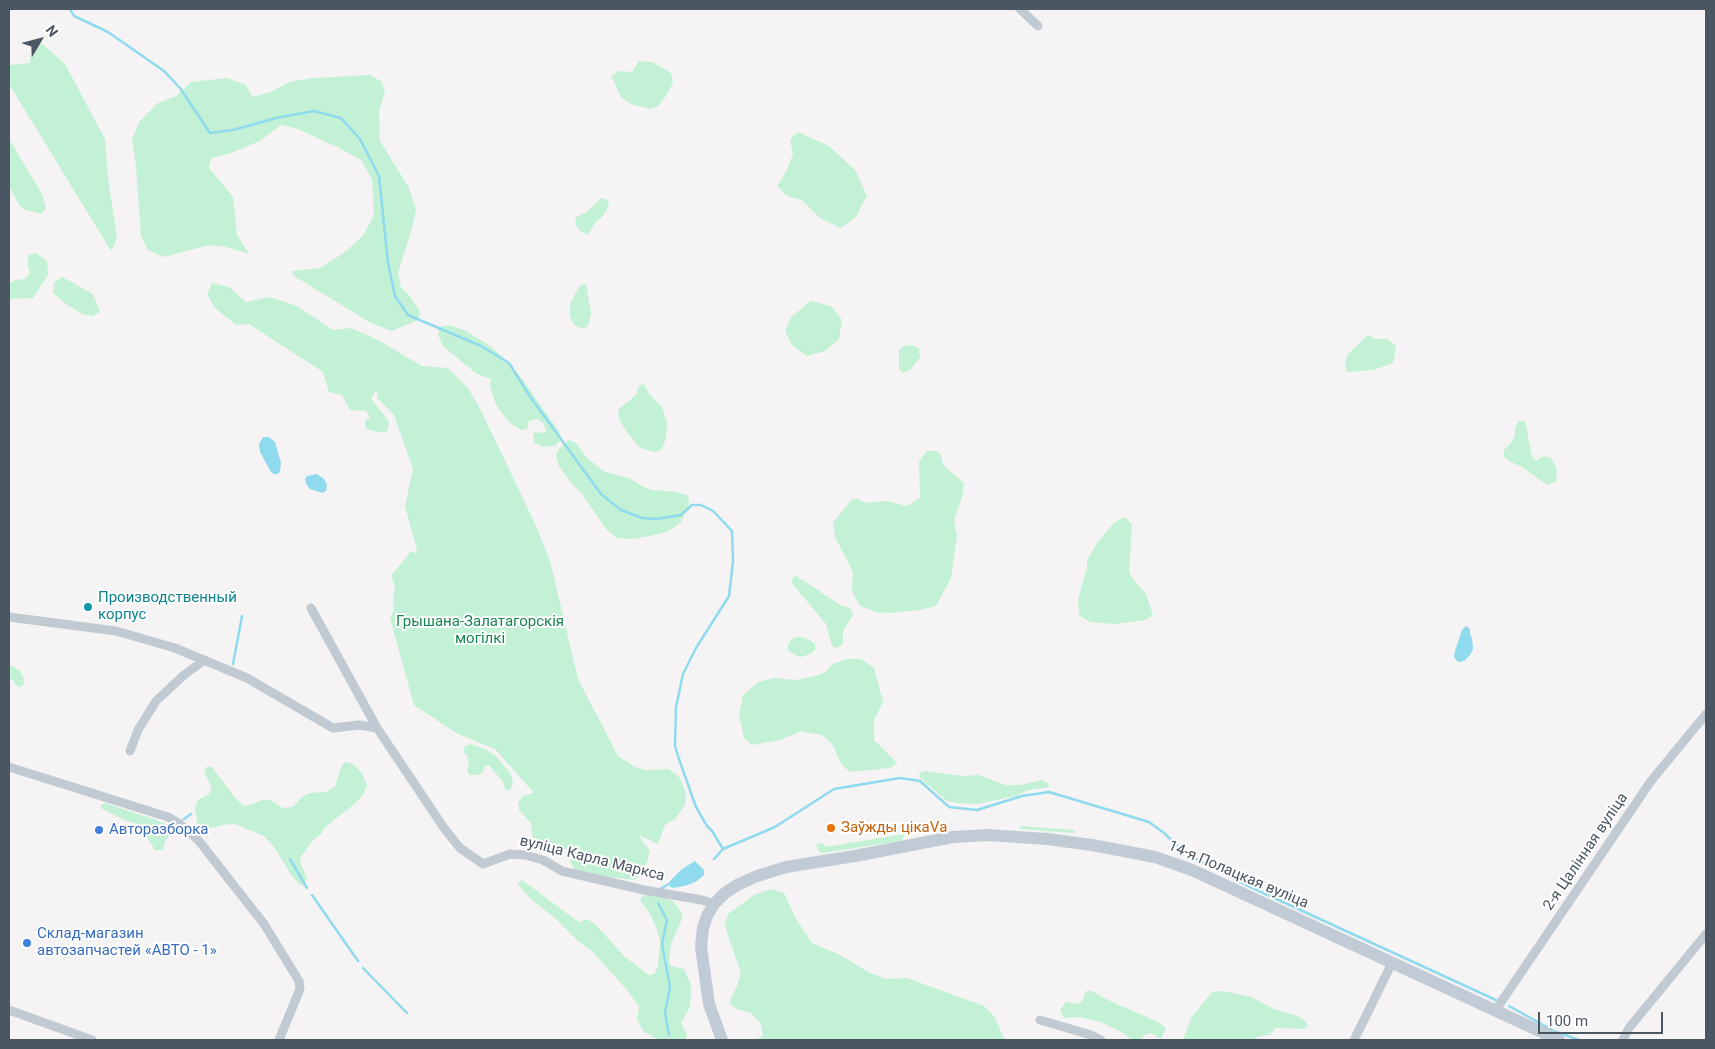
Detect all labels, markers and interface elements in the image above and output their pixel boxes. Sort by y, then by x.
north arrow [15,15,65,65]
text: N [43,22,61,40]
place label: Производственный корпус [98,589,237,624]
marker: Производственный корпус [82,601,94,613]
park label: Грышана-Залатагорскія могілкі [396,613,564,648]
street label: 2-я Цалінная вуліца [1540,790,1632,914]
place label: Заўжды цікаVа [841,819,947,837]
place label: Авторазборка [109,821,208,839]
marker: Заўжды цікаVа [825,822,837,834]
marker: Авторазборка [93,824,105,836]
street label: вуліца Карла Маркса [518,832,666,886]
street label: 14-я Полацкая вуліца [1165,837,1311,913]
place label: Склад-магазин автозапчастей «АВТО - 1» [37,925,217,960]
marker: Склад-магазин автозапчастей «АВТО - 1» [21,937,33,949]
scale bar [1540,1002,1665,1034]
text: 100 m [1546,1012,1588,1030]

